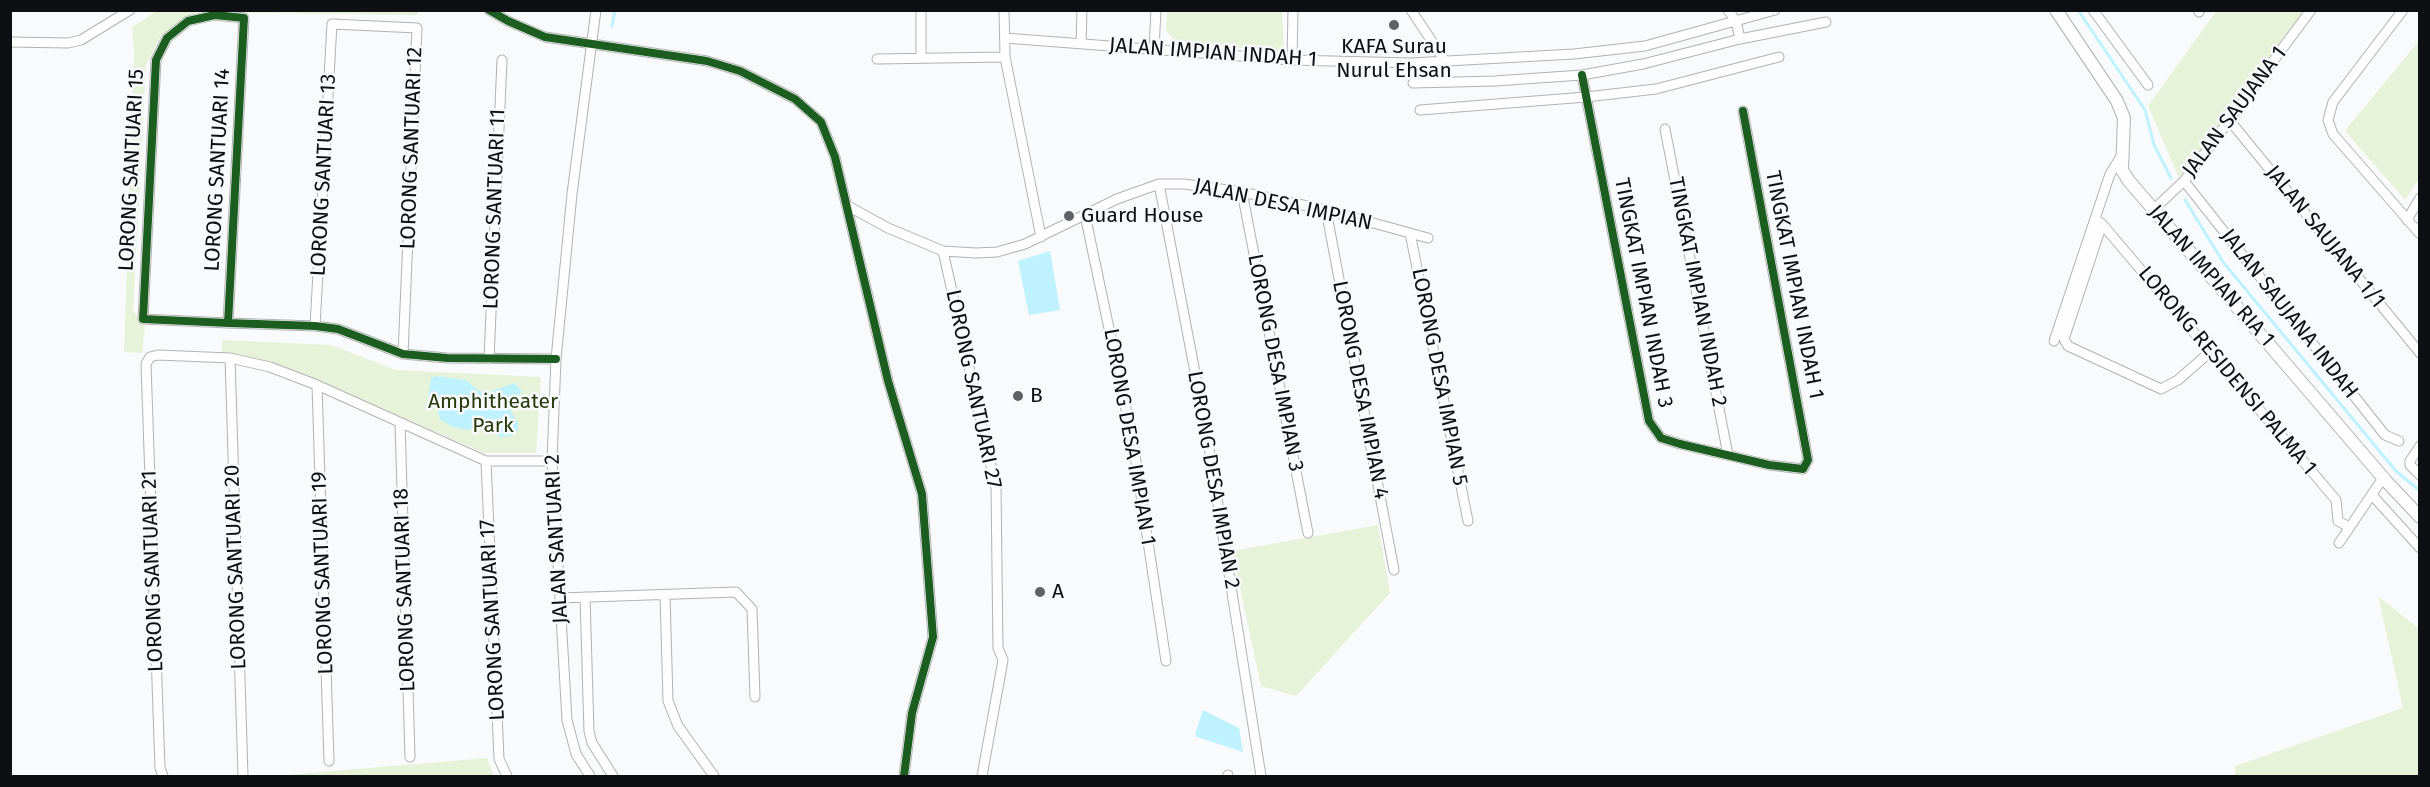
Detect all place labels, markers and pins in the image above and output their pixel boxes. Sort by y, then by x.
marker: KAFA Surau Nurul Ehsan [1387,18,1401,32]
place label: KAFA Surau Nurul Ehsan [1336,34,1452,84]
place label: Guard House [1081,203,1204,229]
marker: Guard House [1062,209,1076,223]
place label: B [1030,383,1043,409]
marker: B [1011,389,1025,403]
place label: A [1052,579,1064,605]
marker: A [1033,585,1047,599]

